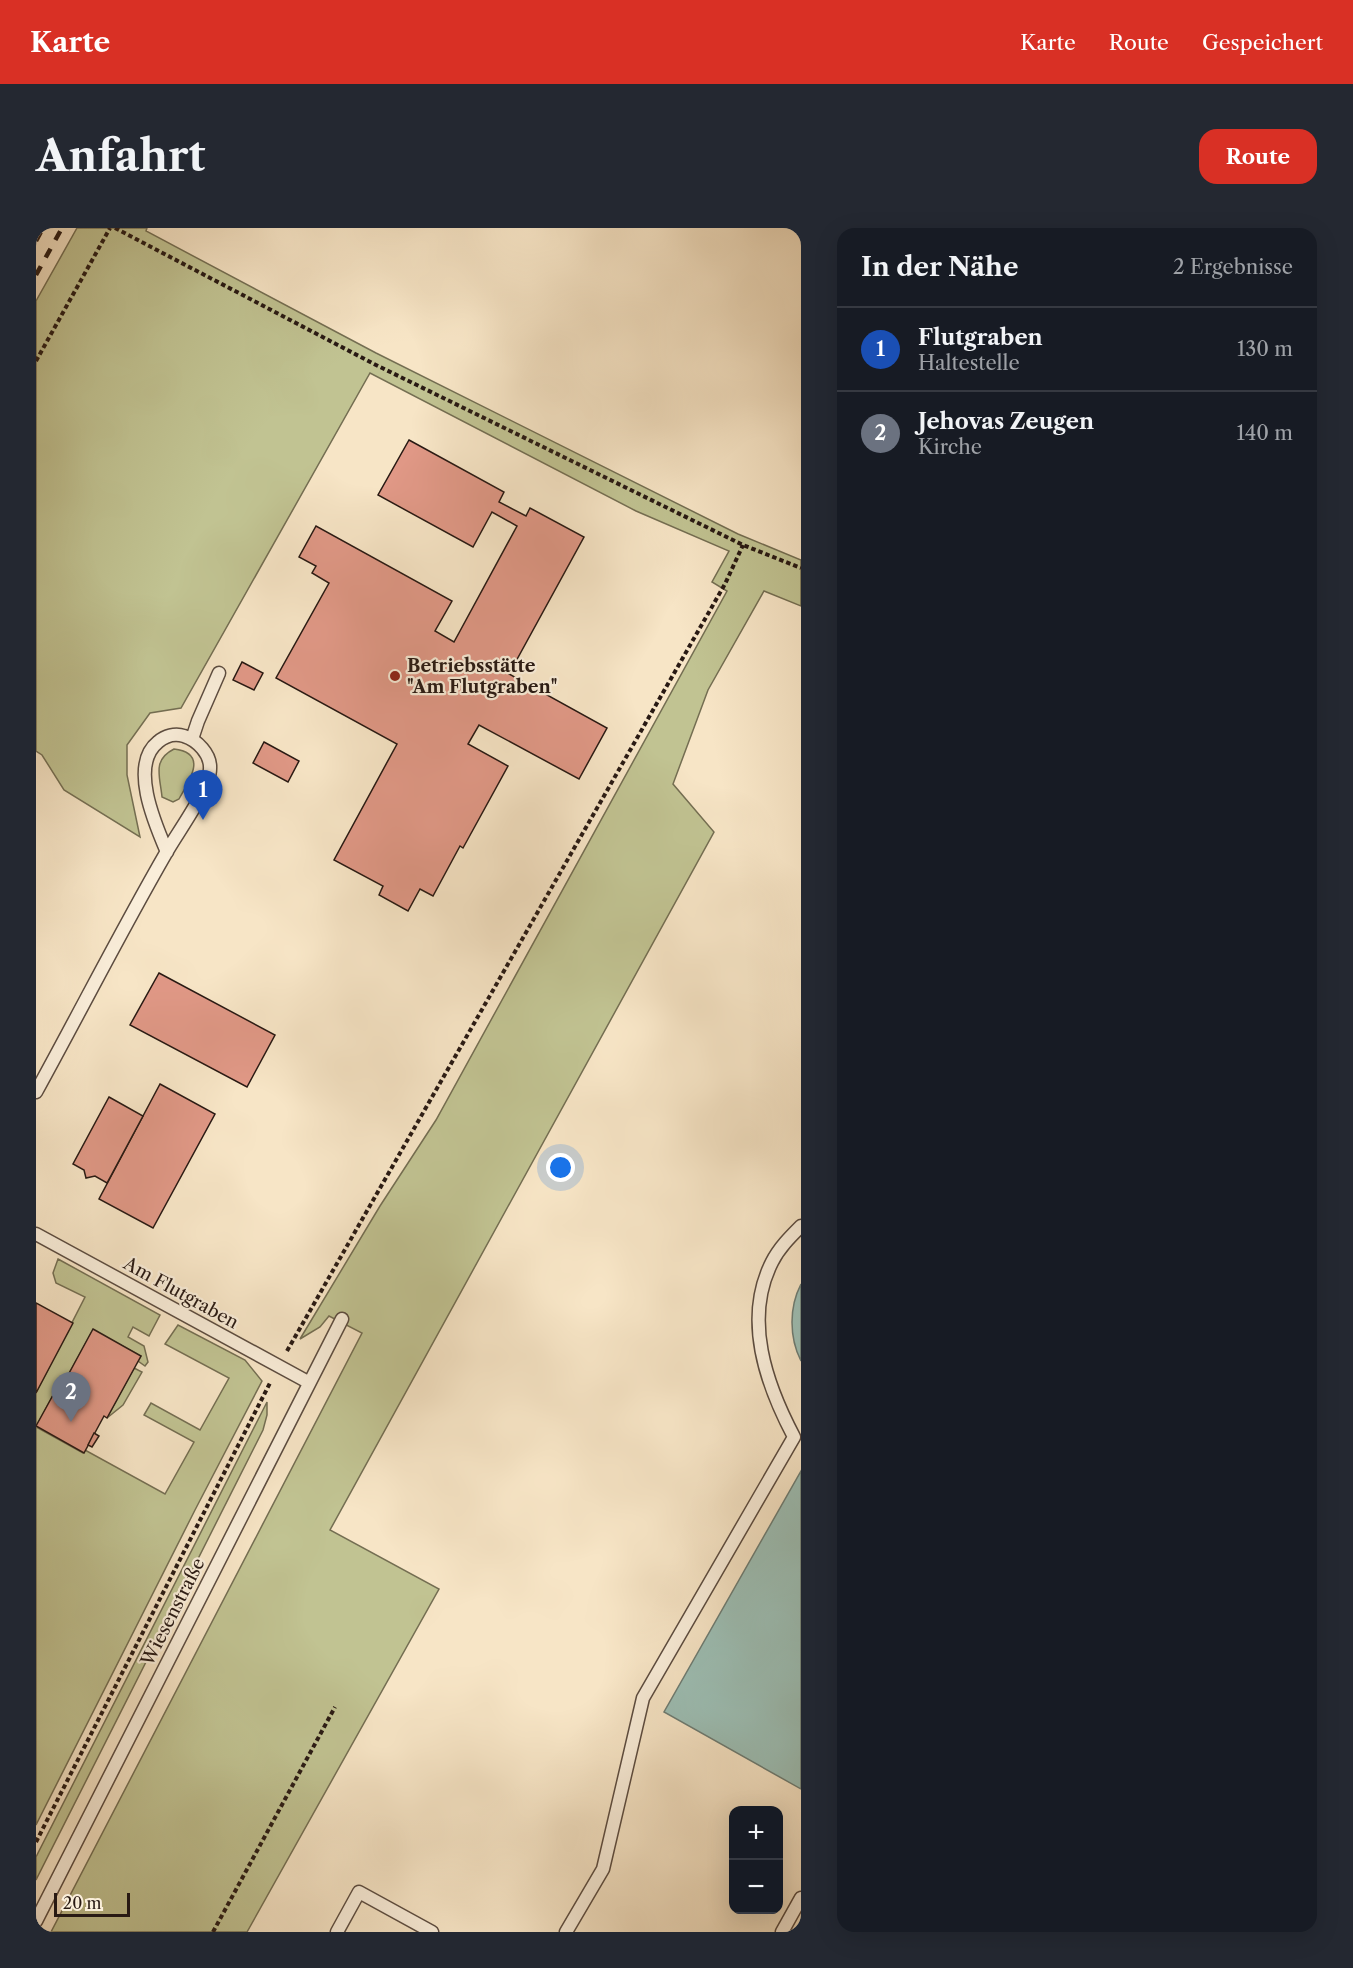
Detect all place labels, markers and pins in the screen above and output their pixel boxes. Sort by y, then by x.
place label: Betriebsstätte "Am Flutgraben" [407,655,557,698]
marker: Betriebsstätte "Am Flutgraben" [388,669,402,683]
pin: 1 [184,770,222,820]
pin: 2 [51,1372,90,1422]

